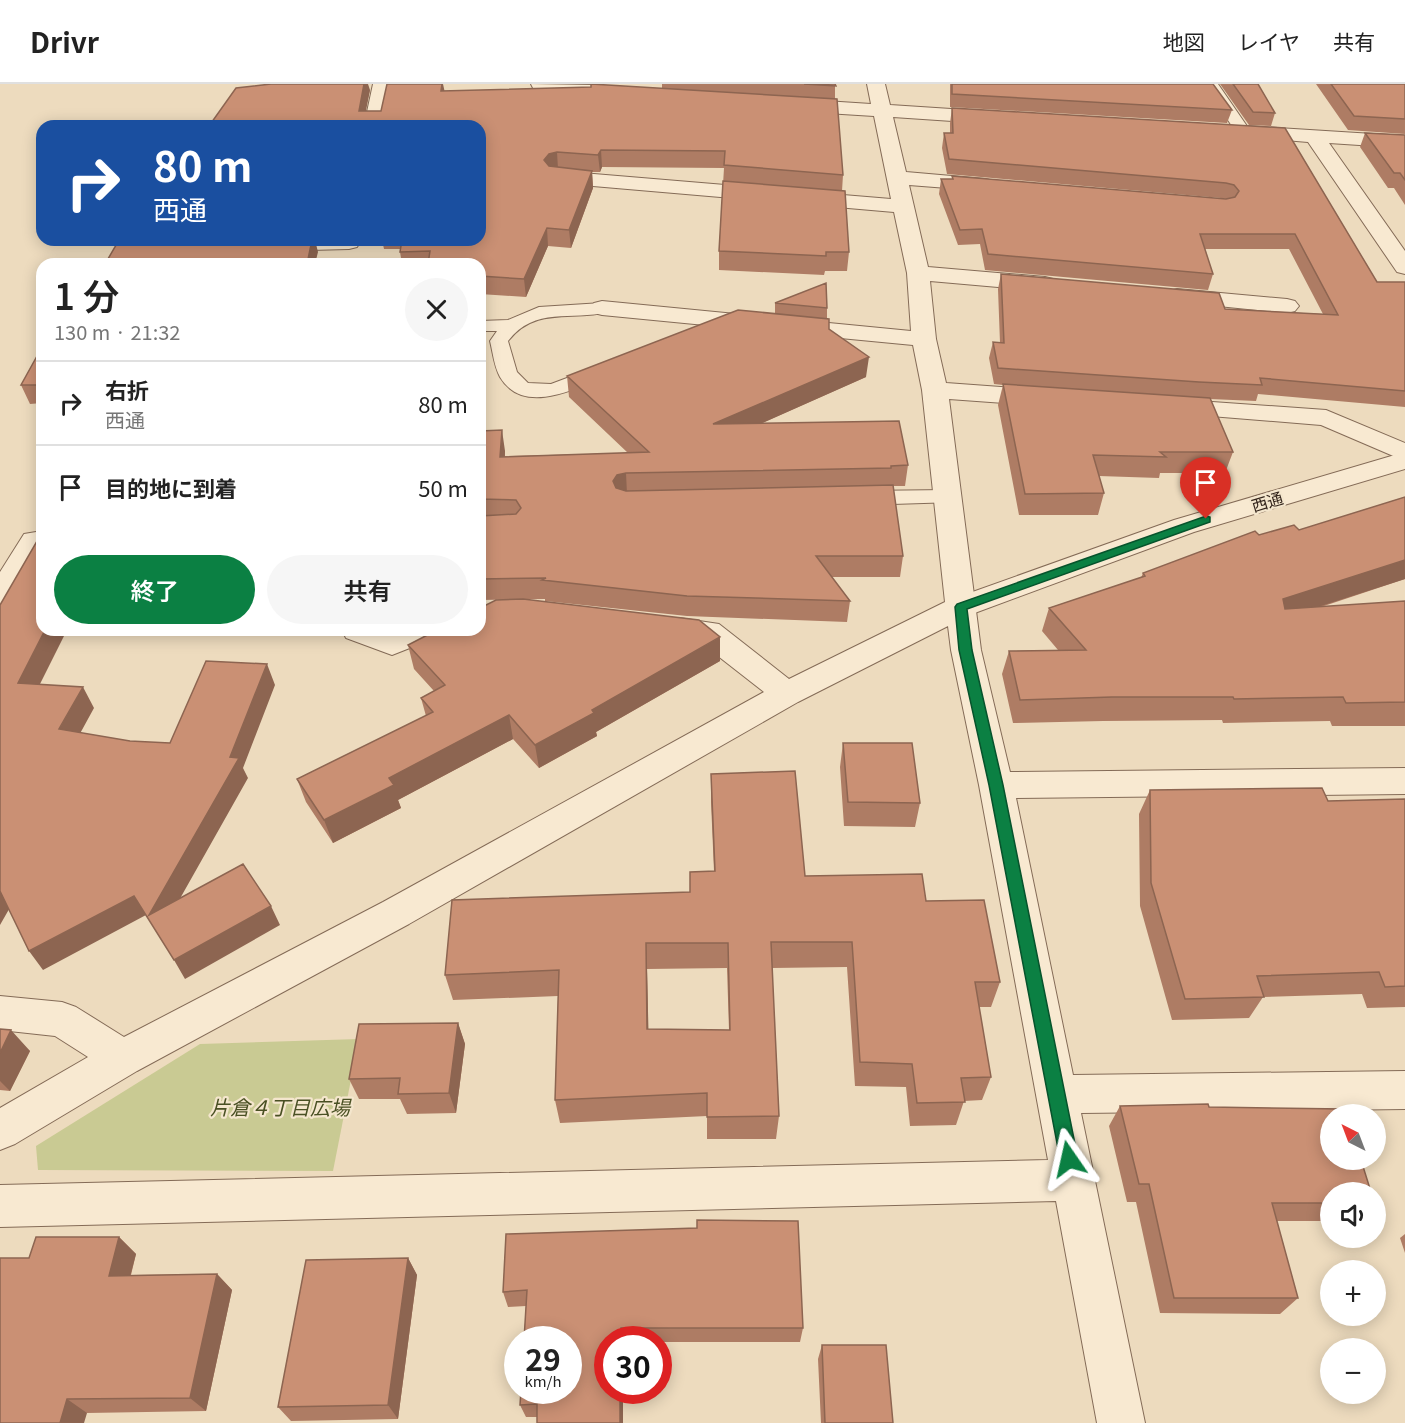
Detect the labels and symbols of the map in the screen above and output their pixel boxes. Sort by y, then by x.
pin [1180,457,1231,519]
street label: 西通 [1248,485,1286,517]
park label: 片倉４丁目広場 [210,1092,352,1121]
north arrow [1320,1104,1386,1170]
position arrow [1037,1127,1101,1191]
speed limit sign: 30 [594,1326,672,1404]

